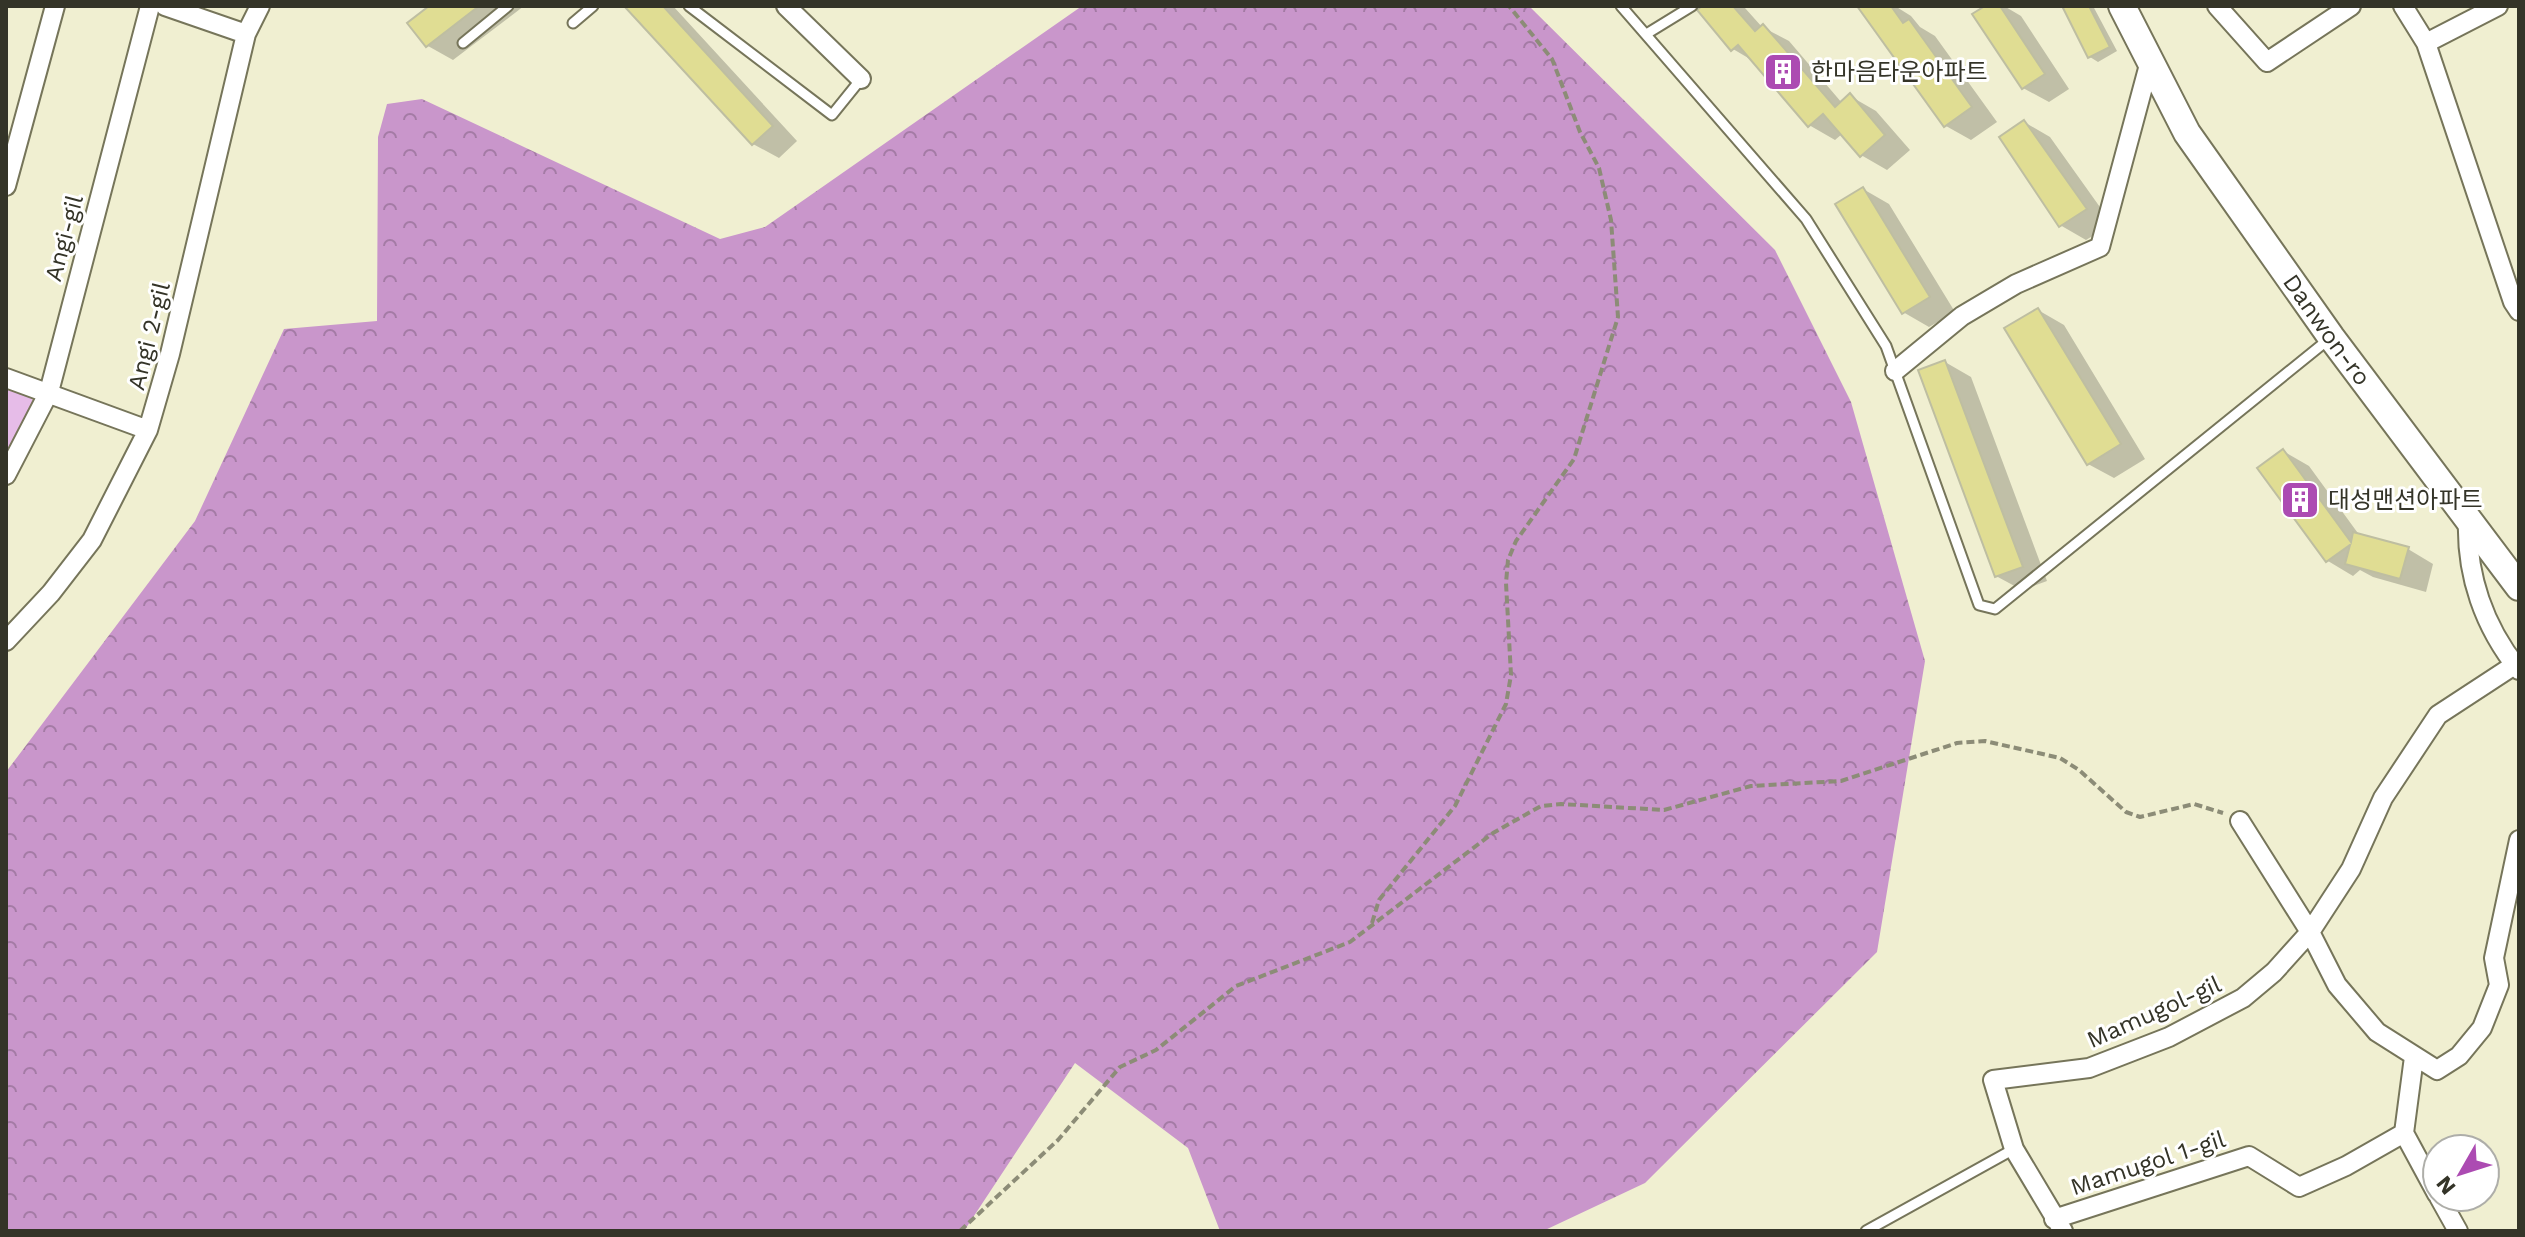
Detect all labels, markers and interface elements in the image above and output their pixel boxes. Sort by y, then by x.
building icon: 한마음타운아파트 [1762,51,1804,93]
place label: 한마음타운아파트 [1811,58,1988,86]
street label: Angi-gil [39,191,89,284]
street label: Danwon-ro [2277,269,2376,391]
street label: Angi 2-gil [122,278,176,393]
building icon: 대성맨션아파트 [2279,479,2321,521]
place label: 대성맨션아파트 [2328,486,2483,514]
street label: Mamugol-gil [2083,970,2226,1054]
street label: Mamugol 1-gil [2067,1125,2230,1201]
north arrow [2421,1133,2501,1213]
text: N [2431,1171,2461,1199]

